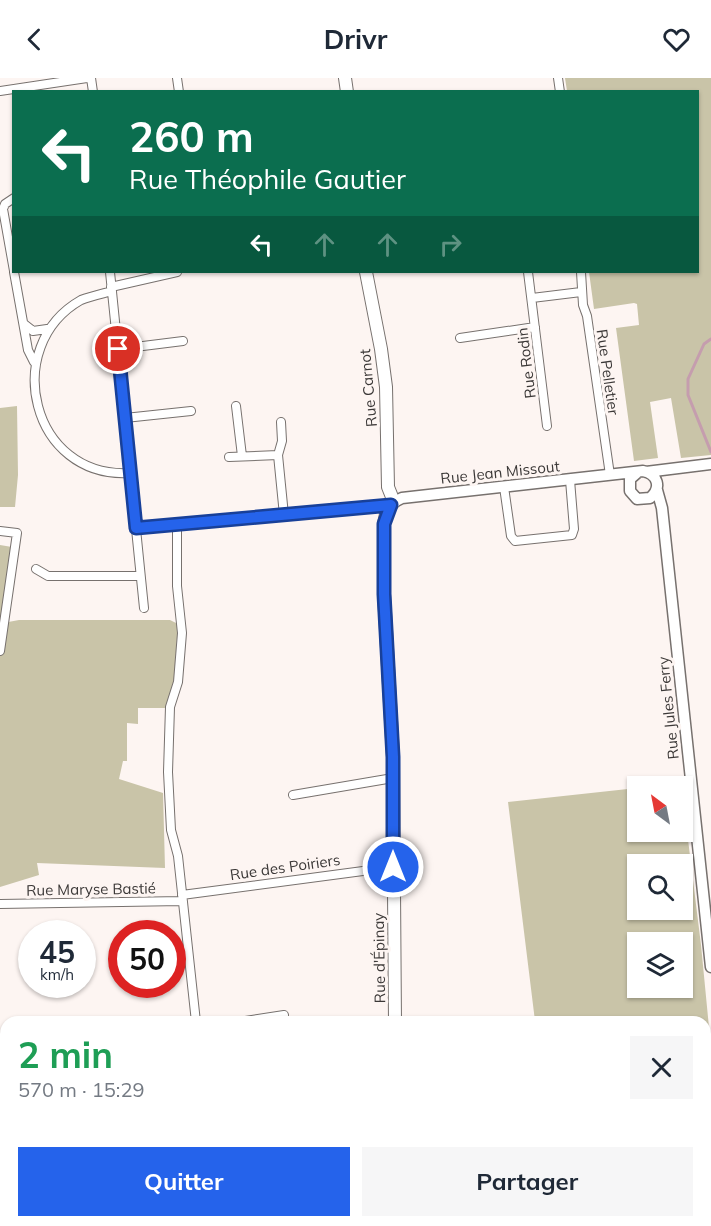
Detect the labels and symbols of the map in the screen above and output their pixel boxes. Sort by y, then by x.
pin [92,323,143,374]
street label: Rue Rodin [512,326,540,400]
street label: Rue Pelletier [593,328,623,417]
street label: Rue Carnot [355,348,381,428]
street label: Rue Jean Missout [439,456,561,488]
street label: Rue Jules Ferry [653,656,683,760]
north arrow [627,776,693,842]
position arrow [361,835,425,899]
street label: Rue des Poiriers [229,850,341,884]
street label: Rue Maryse Bastié [26,878,156,900]
street label: Rue d'Épinay [369,913,389,1003]
speed limit sign: 50 [108,920,186,998]

